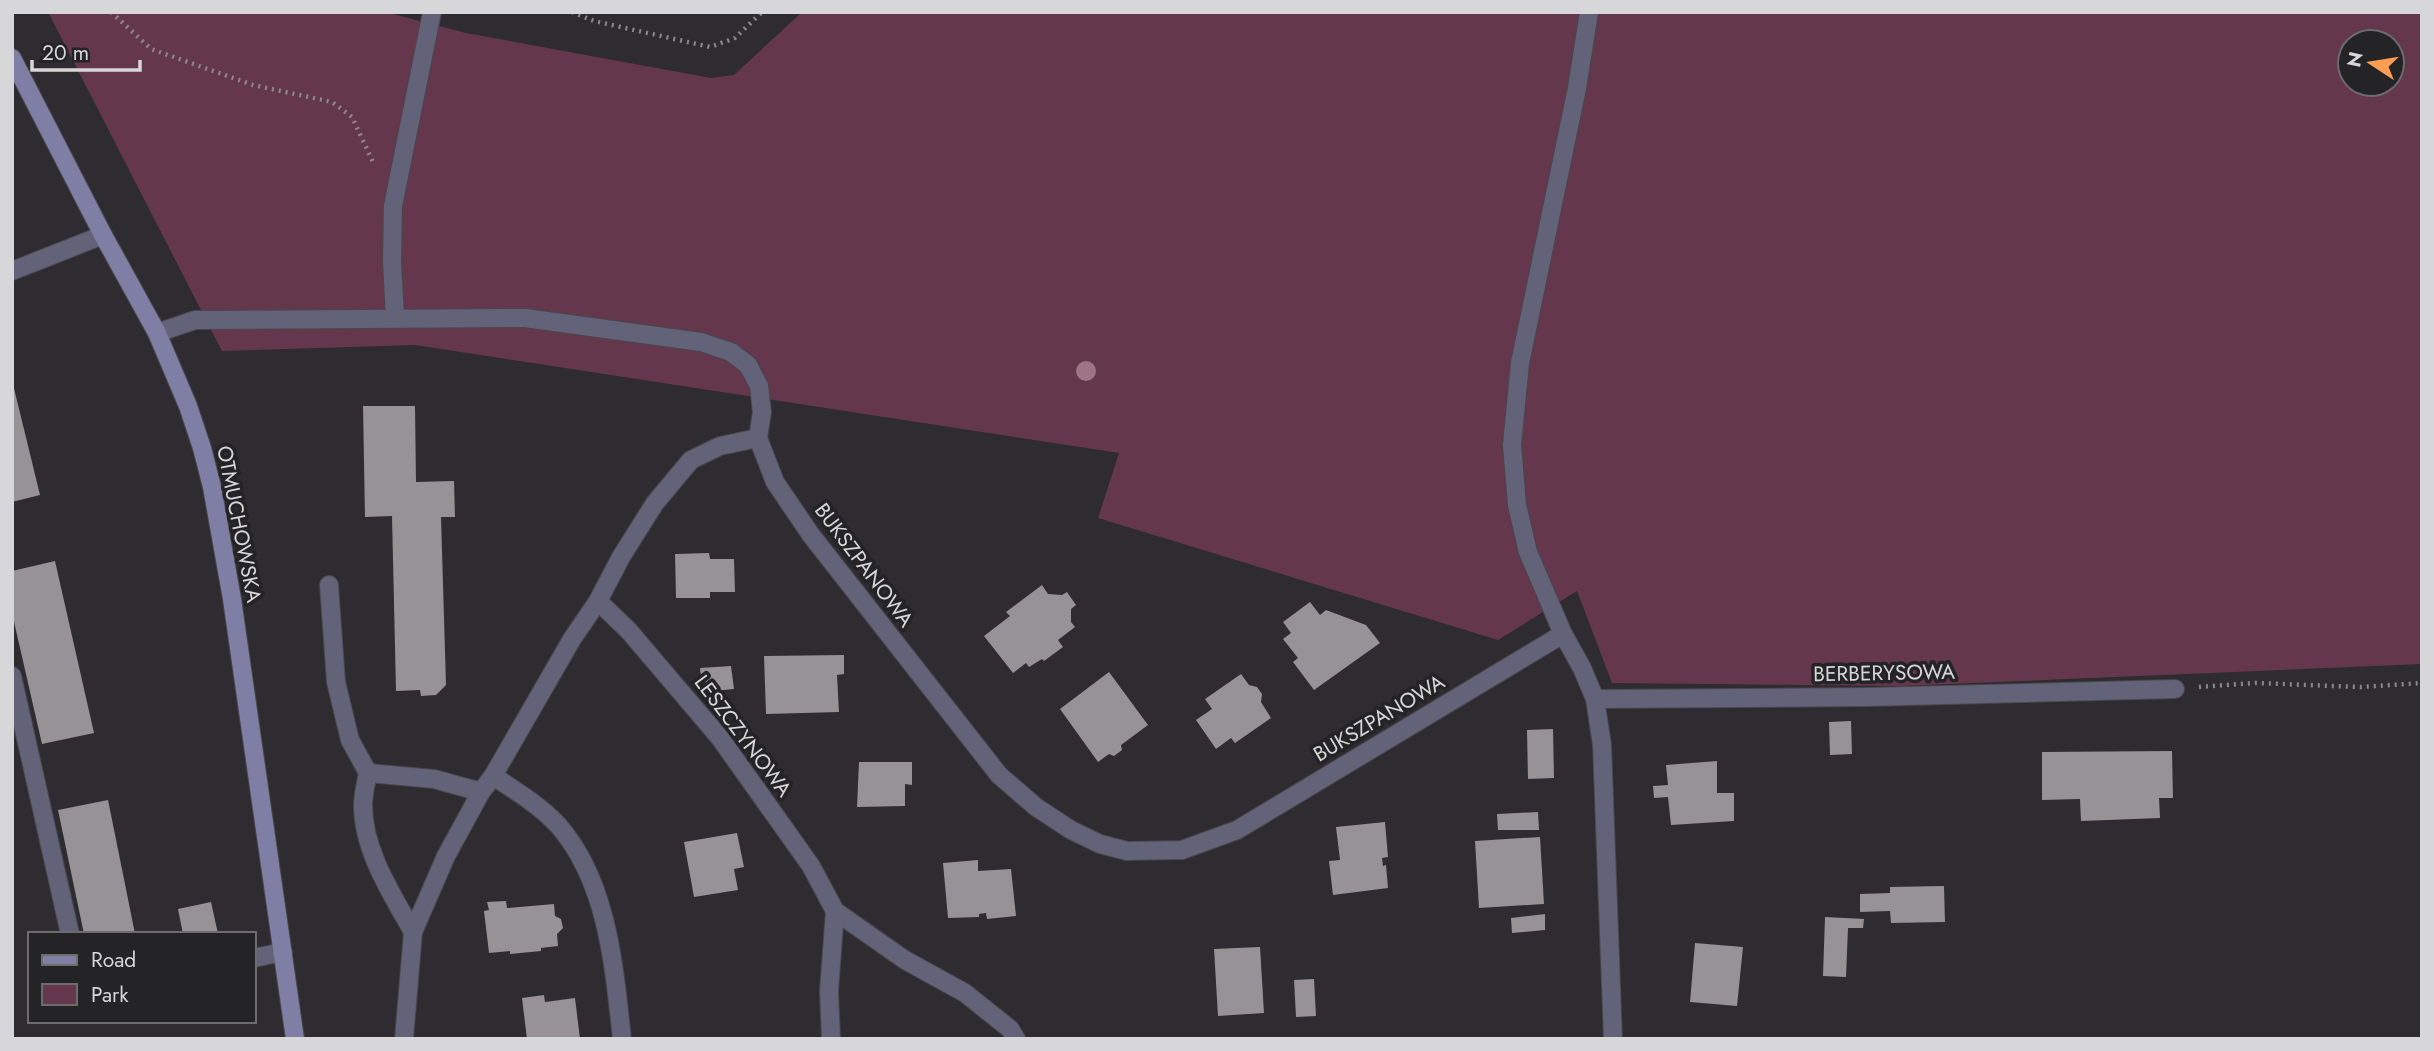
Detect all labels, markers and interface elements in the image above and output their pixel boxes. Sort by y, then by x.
scale bar [32,28,140,72]
north arrow [2336,28,2406,98]
text: 20 m [42,38,89,68]
text: N [2340,49,2370,70]
street label: OTMUCHOWSKA [209,443,269,605]
street label: BUKSZPANOWA [807,497,921,633]
street label: BERBERYSOWA [1813,657,1955,689]
street label: BUKSZPANOWA [1308,667,1450,769]
street label: LESZCZYNOWA [687,669,799,803]
legend [28,932,256,1023]
text: Road [91,945,136,975]
text: Park [91,980,129,1010]

